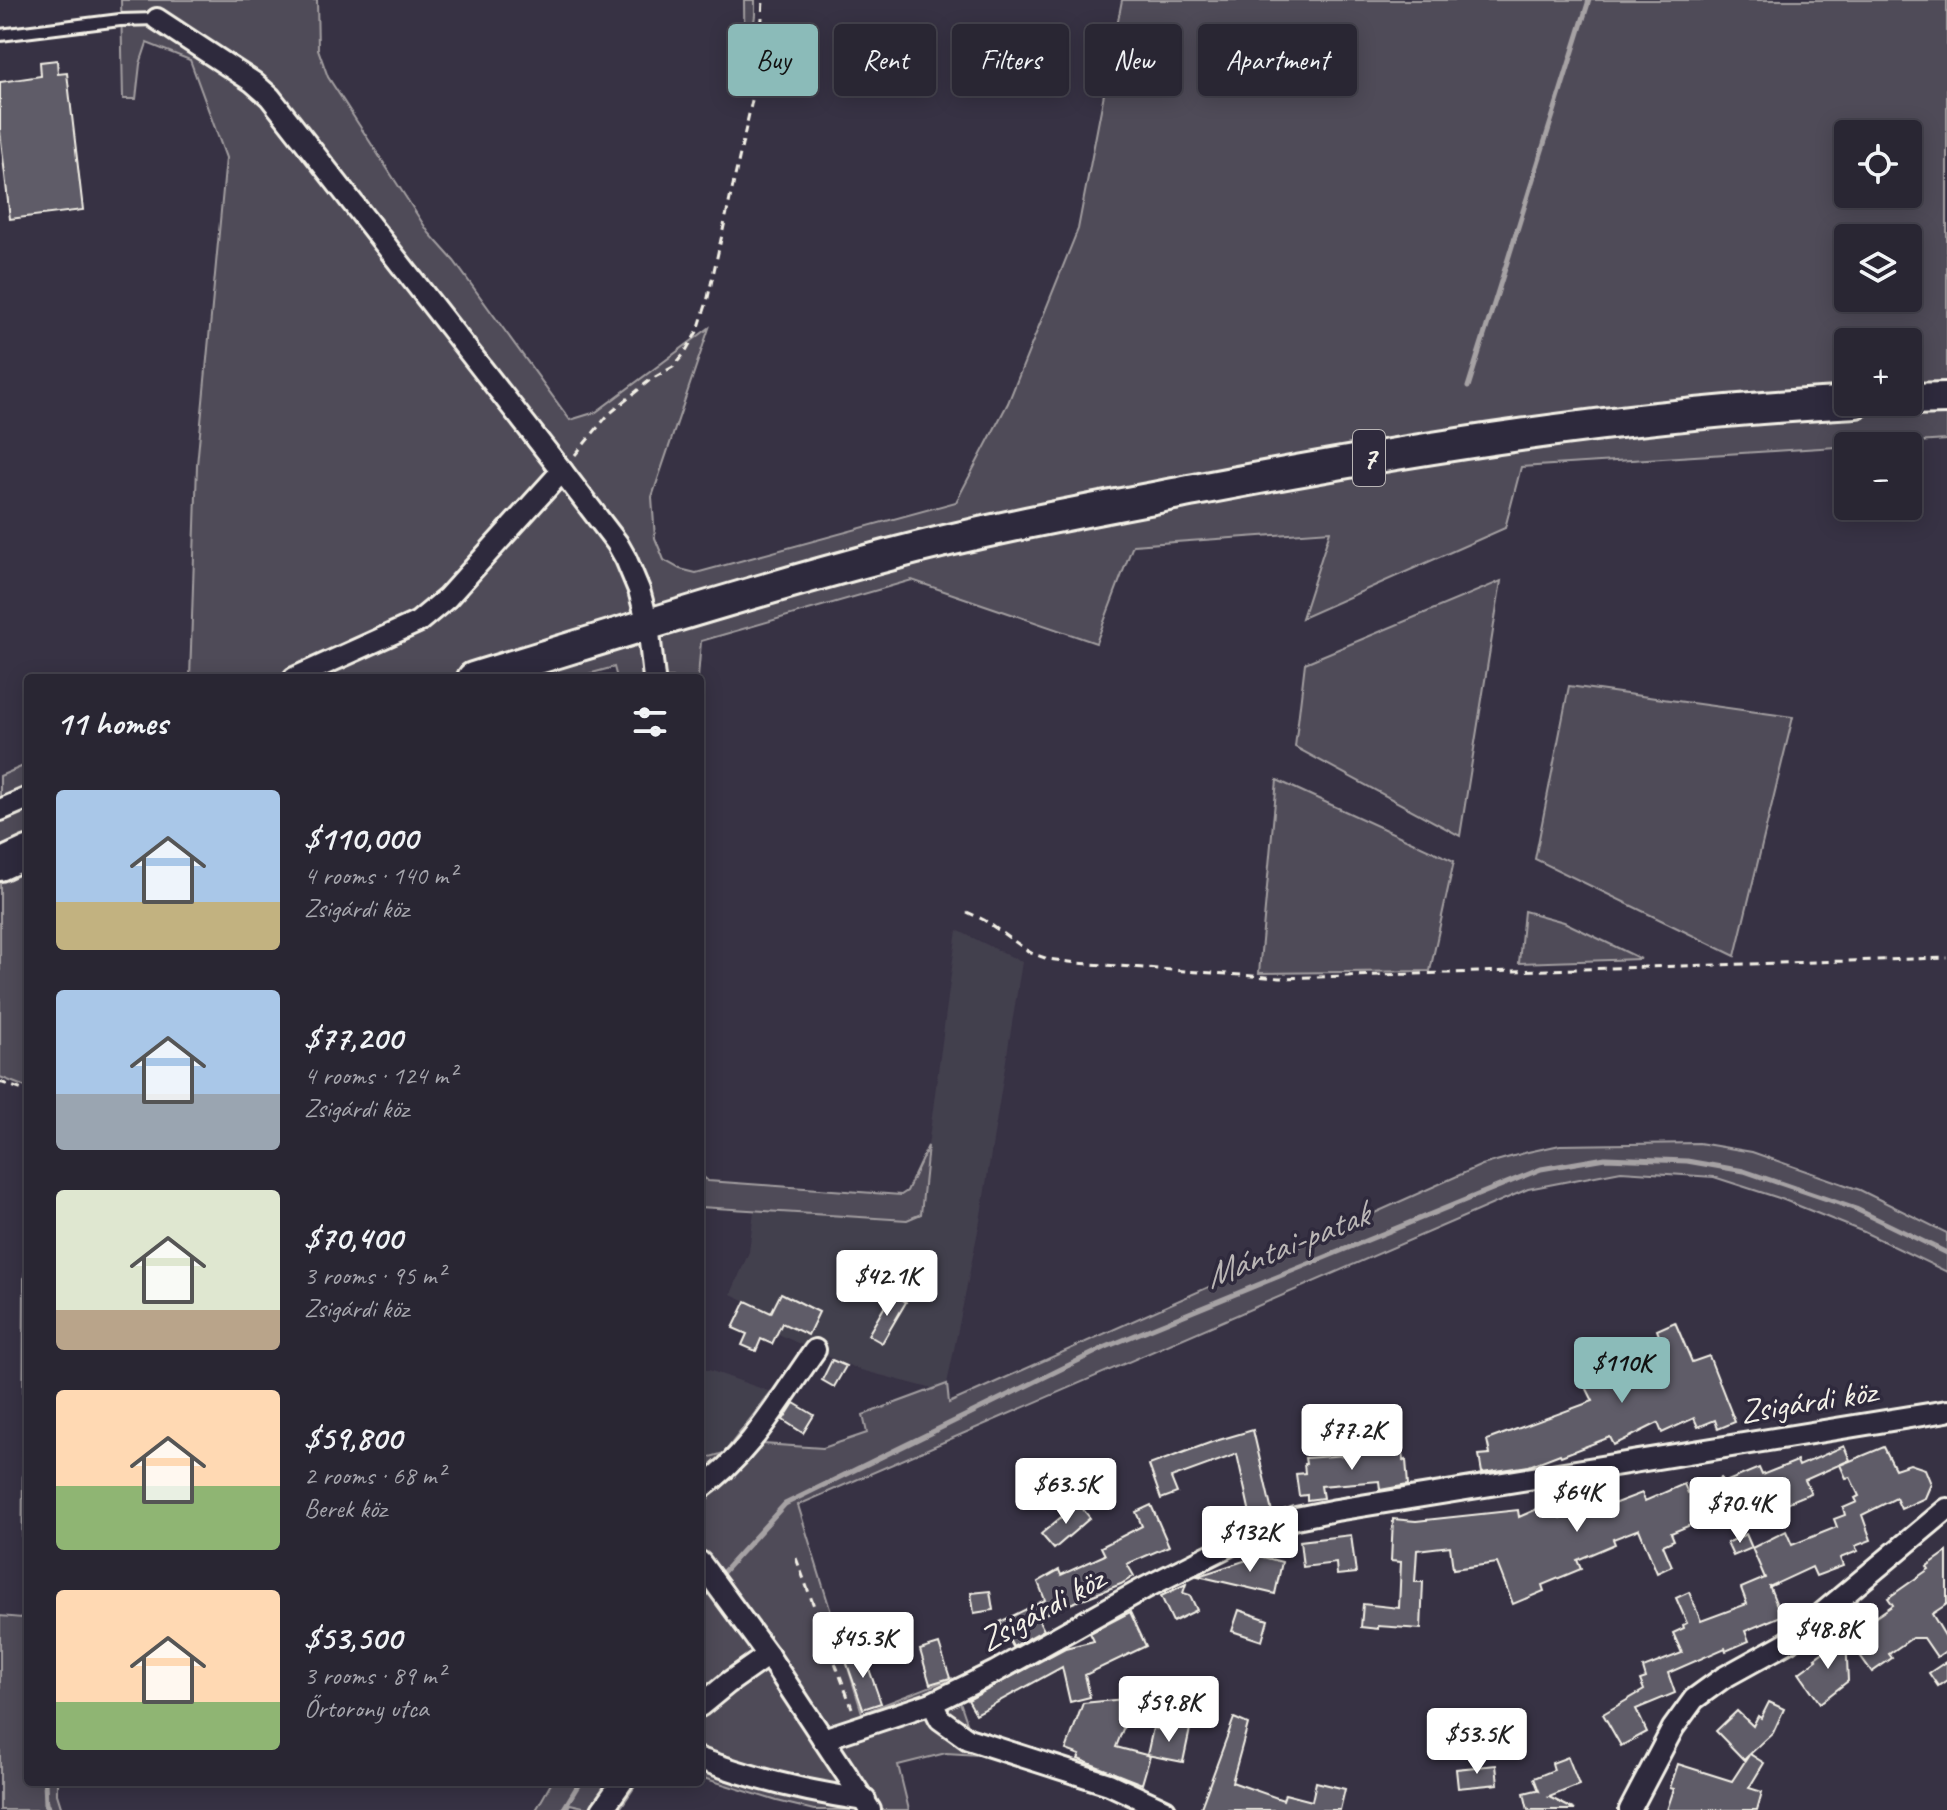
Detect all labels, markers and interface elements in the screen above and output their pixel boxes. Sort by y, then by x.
chip: Buy [728,24,818,96]
chip: Rent [834,24,936,96]
chip: Filters [952,24,1069,96]
chip: New [1085,24,1182,96]
chip: Apartment [1198,24,1357,96]
map controls [1834,120,1922,520]
button: locate [1834,120,1922,208]
button: layers [1834,224,1922,312]
button: + [1834,328,1922,416]
road number: 7 [1353,430,1385,486]
button: − [1834,432,1922,520]
icon: filters [628,700,672,744]
text: 11 homes [56,701,167,744]
text: $110,000 [304,816,418,859]
icon: home [120,822,216,918]
text: 4 rooms · 140 m² [304,859,456,892]
text: Zsigárdi köz [304,892,409,925]
text: $77,200 [304,1016,402,1059]
icon: home [120,1022,216,1118]
text: 4 rooms · 124 m² [304,1059,456,1092]
text: Zsigárdi köz [304,1092,409,1125]
water label: Mántai-patak [1197,1189,1381,1299]
text: $70,400 [304,1216,402,1259]
icon: home [120,1222,216,1318]
pin: $42.1K [822,1250,952,1318]
text: 3 rooms · 95 m² [304,1259,445,1292]
text: $42.1K [854,1259,920,1292]
text: Zsigárdi köz [304,1292,409,1325]
pin: $110K [1566,1337,1678,1405]
text: $110K [1592,1346,1652,1379]
street label: Zsigárdi köz [1737,1369,1882,1433]
pin: $77.2K [1287,1404,1417,1472]
text: $77.2K [1320,1413,1384,1446]
text: $59,800 [304,1416,402,1459]
icon: home [120,1422,216,1518]
pin: $63.5K [1001,1458,1131,1526]
text: 2 rooms · 68 m² [304,1459,445,1492]
pin: $64K [1530,1466,1624,1534]
text: $63.5K [1033,1467,1099,1500]
text: $64K [1553,1475,1601,1508]
pin: $70.4K [1675,1477,1805,1545]
text: $70.4K [1707,1486,1773,1519]
text: Berek köz [304,1492,386,1525]
pin: $132K [1194,1506,1306,1574]
text: $132K [1220,1515,1280,1548]
street label: Zsigárdi köz [971,1555,1114,1661]
pin: $48.8K [1763,1603,1893,1671]
pin: $45.3K [798,1612,928,1680]
text: $48.8K [1795,1612,1861,1645]
text: $53,500 [304,1616,401,1659]
text: $45.3K [831,1621,895,1654]
icon: home [120,1622,216,1718]
text: 3 rooms · 89 m² [304,1659,445,1692]
pin: $59.8K [1104,1676,1234,1744]
text: $59.8K [1137,1685,1201,1718]
text: Őrtorony utca [304,1692,428,1725]
pin: $53.5K [1412,1708,1542,1776]
text: $53.5K [1445,1717,1509,1750]

